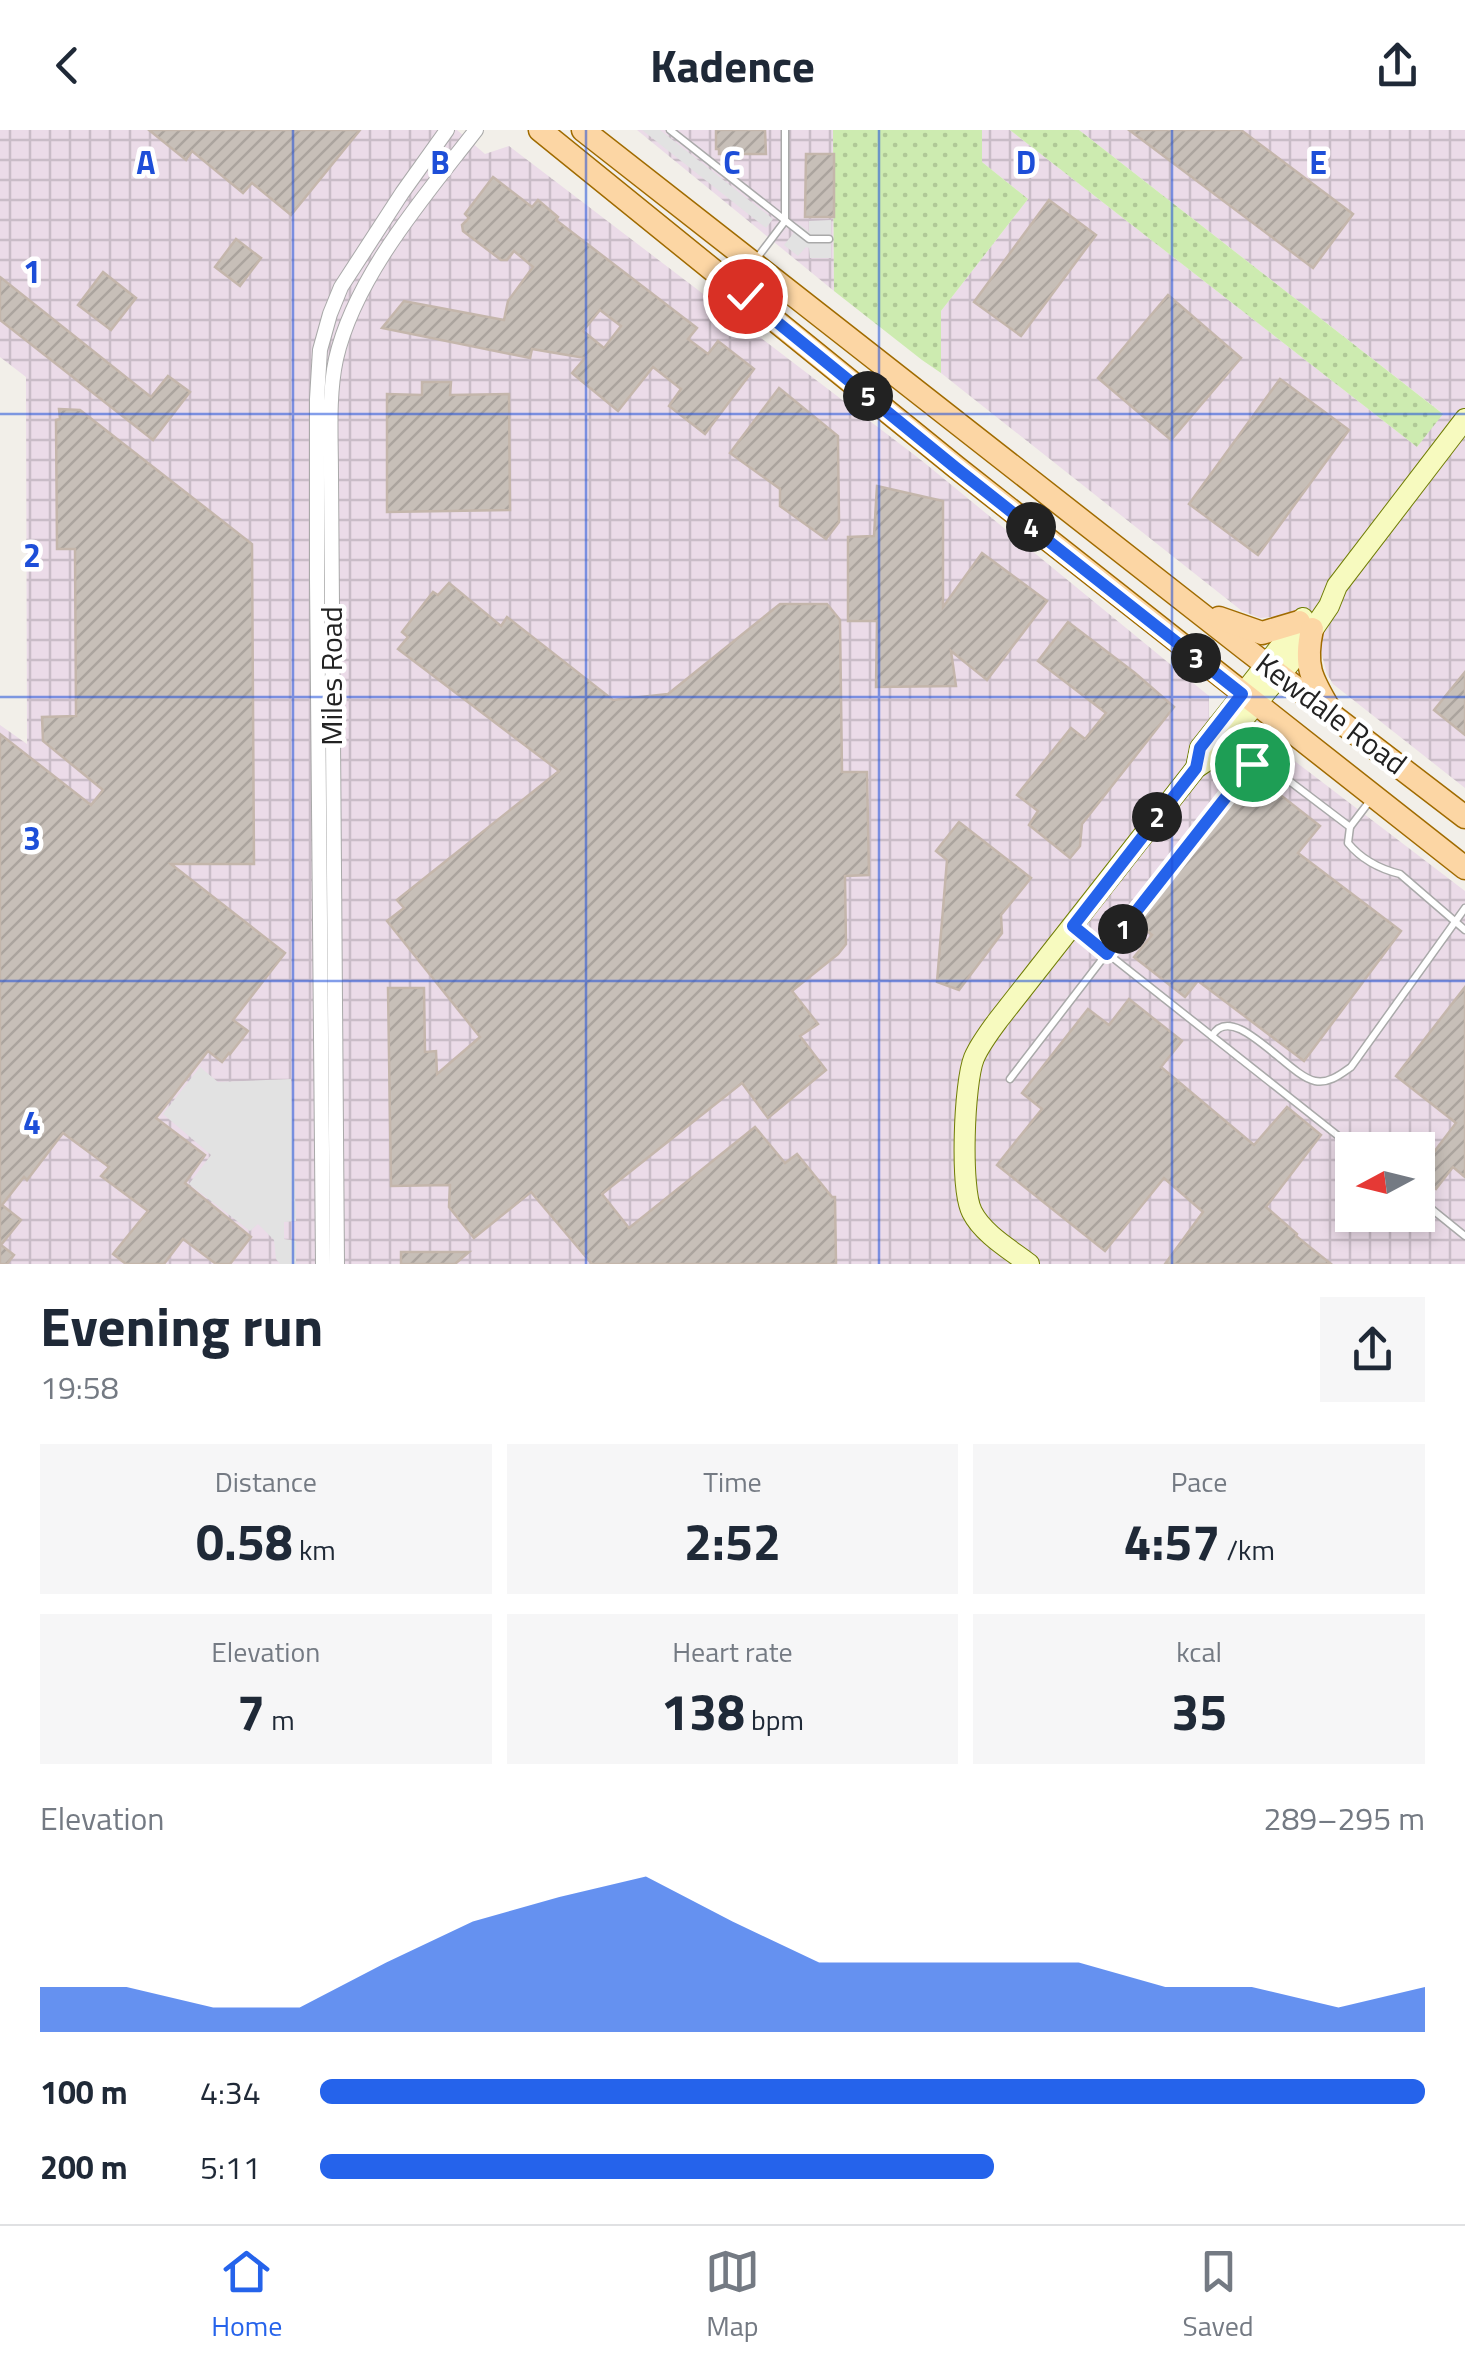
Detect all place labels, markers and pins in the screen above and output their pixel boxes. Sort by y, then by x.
pin [703,254,788,339]
pin: 5 [843,371,893,421]
pin: 4 [1006,502,1056,552]
pin: 3 [1171,633,1221,683]
pin [1210,722,1295,807]
pin: 2 [1132,792,1182,842]
pin: 1 [1098,904,1148,954]

